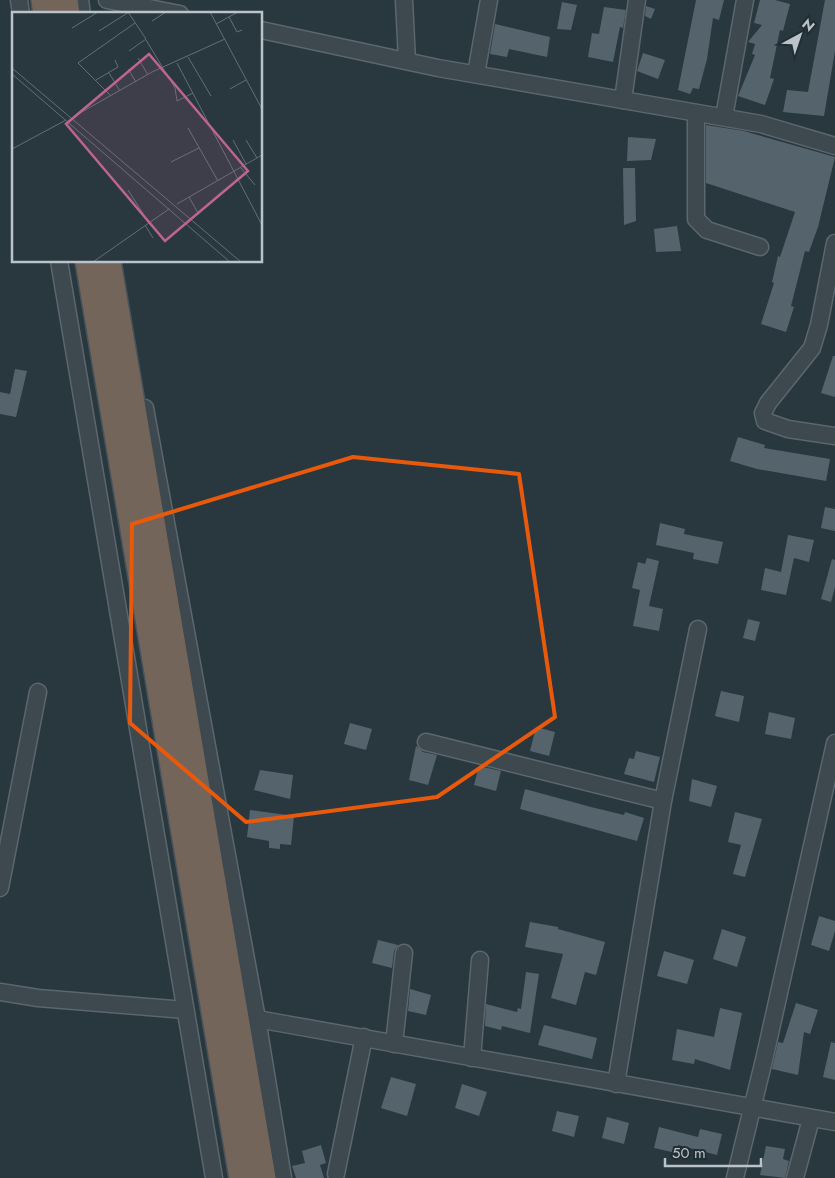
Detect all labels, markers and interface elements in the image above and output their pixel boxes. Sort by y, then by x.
north arrow [775,10,825,60]
inset map [12,12,262,262]
text: N [798,14,819,36]
scale bar [665,1136,761,1168]
text: 50 m [672,1142,706,1164]

